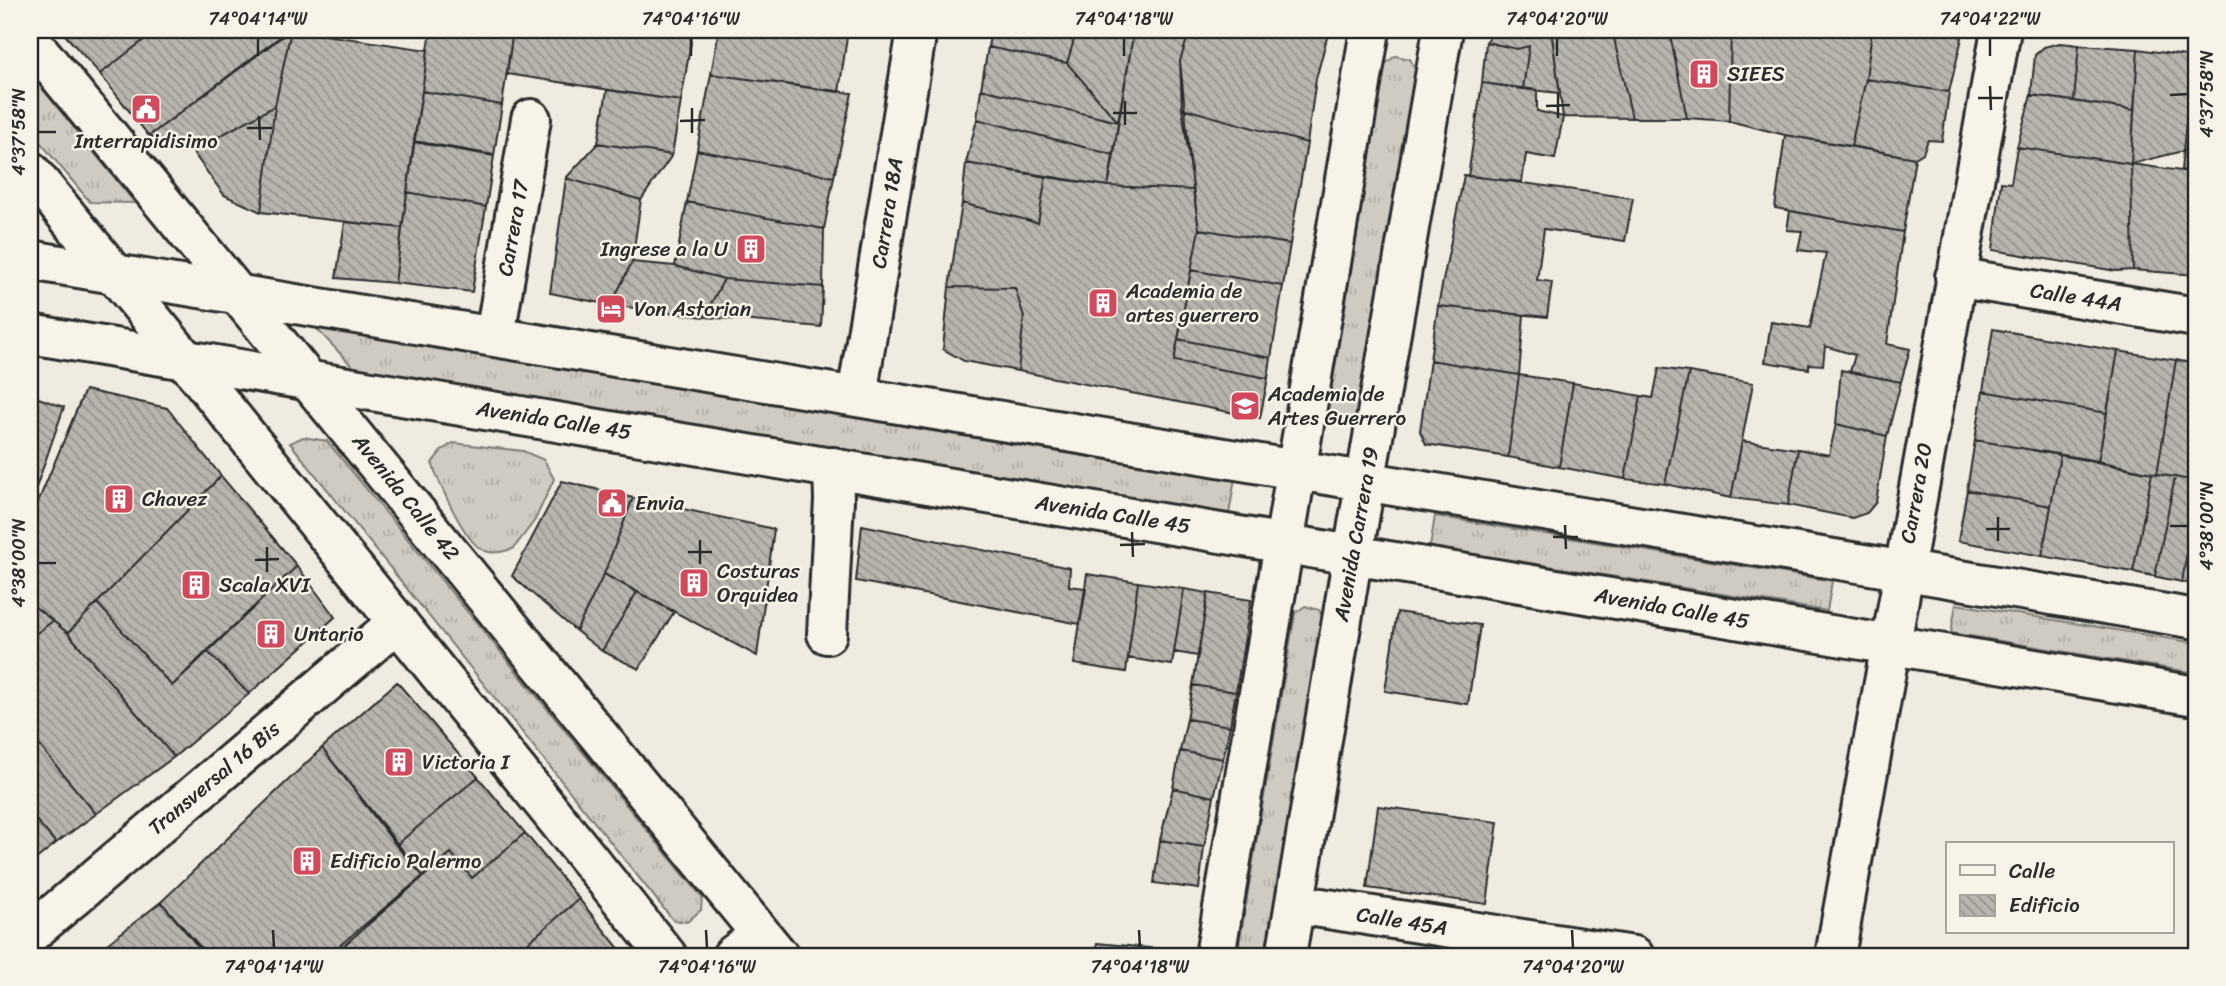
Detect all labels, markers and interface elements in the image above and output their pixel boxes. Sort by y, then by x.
text: 74°04'14"W [209,3,309,35]
text: 74°04'16"W [642,3,741,35]
text: 74°04'18"W [1075,3,1174,35]
text: 74°04'20"W [1506,3,1609,35]
text: 74°04'22"W [1940,3,2041,35]
text: 4°37'58"N [2191,50,2223,138]
place label: SIEES [1727,55,1785,93]
building icon: SIEES [1687,57,1721,91]
text: 4°37'58"N [3,88,35,176]
public building icon: Interrapidisimo [129,92,163,126]
place label: Interrapidisimo [73,122,218,160]
street label: Carrera 18A [859,155,915,271]
street label: Carrera 17 [486,175,541,279]
place label: Ingrese a la U [600,230,729,268]
building icon: Ingrese a la U [734,232,768,266]
street label: Calle 44A [2028,271,2124,323]
place label: Academia de artes guerrero [1125,272,1259,334]
building icon: Academia de artes guerrero [1086,286,1120,320]
place label: Von Astorian [634,290,751,328]
hotel icon: Von Astorian [594,292,628,326]
place label: Academia de Artes Guerrero [1267,375,1407,437]
street label: Avenida Calle 45 [473,389,634,451]
school or university icon: Academia de Artes Guerrero [1228,389,1262,423]
street label: Avenida Calle 42 [342,424,470,569]
street label: Carrera 20 [1888,440,1944,546]
street label: Avenida Carrera 19 [1322,444,1390,625]
place label: Chavez [142,480,207,518]
text: 4°38'00"N [2191,481,2223,571]
building icon: Chavez [102,482,136,516]
street label: Avenida Calle 45 [1032,483,1193,545]
place label: Envia [635,484,685,522]
public building icon: Envia [595,486,629,520]
text: 4°38'00"N [3,518,35,608]
place label: Costuras Orquidea [717,552,800,614]
place label: Scala XVI [219,566,312,604]
building icon: Costuras Orquidea [677,566,711,600]
building icon: Scala XVI [179,568,213,602]
street label: Avenida Calle 45 [1591,576,1752,640]
place label: Untario [294,615,364,653]
building icon: Untario [254,617,288,651]
street label: Transversal 16 Bis [139,711,289,845]
place label: Victoria I [422,743,511,781]
building icon: Victoria I [382,745,416,779]
place label: Edificio Palermo [330,842,481,880]
legend [1946,842,2174,934]
building icon: Edificio Palermo [290,844,324,878]
text: Calle [2009,852,2056,890]
text: Edificio [2009,886,2080,924]
street label: Calle 45A [1354,895,1450,947]
text: 74°04'14"W [225,951,325,983]
text: 74°04'16"W [658,951,757,983]
text: 74°04'18"W [1091,951,1190,983]
text: 74°04'20"W [1522,951,1625,983]

